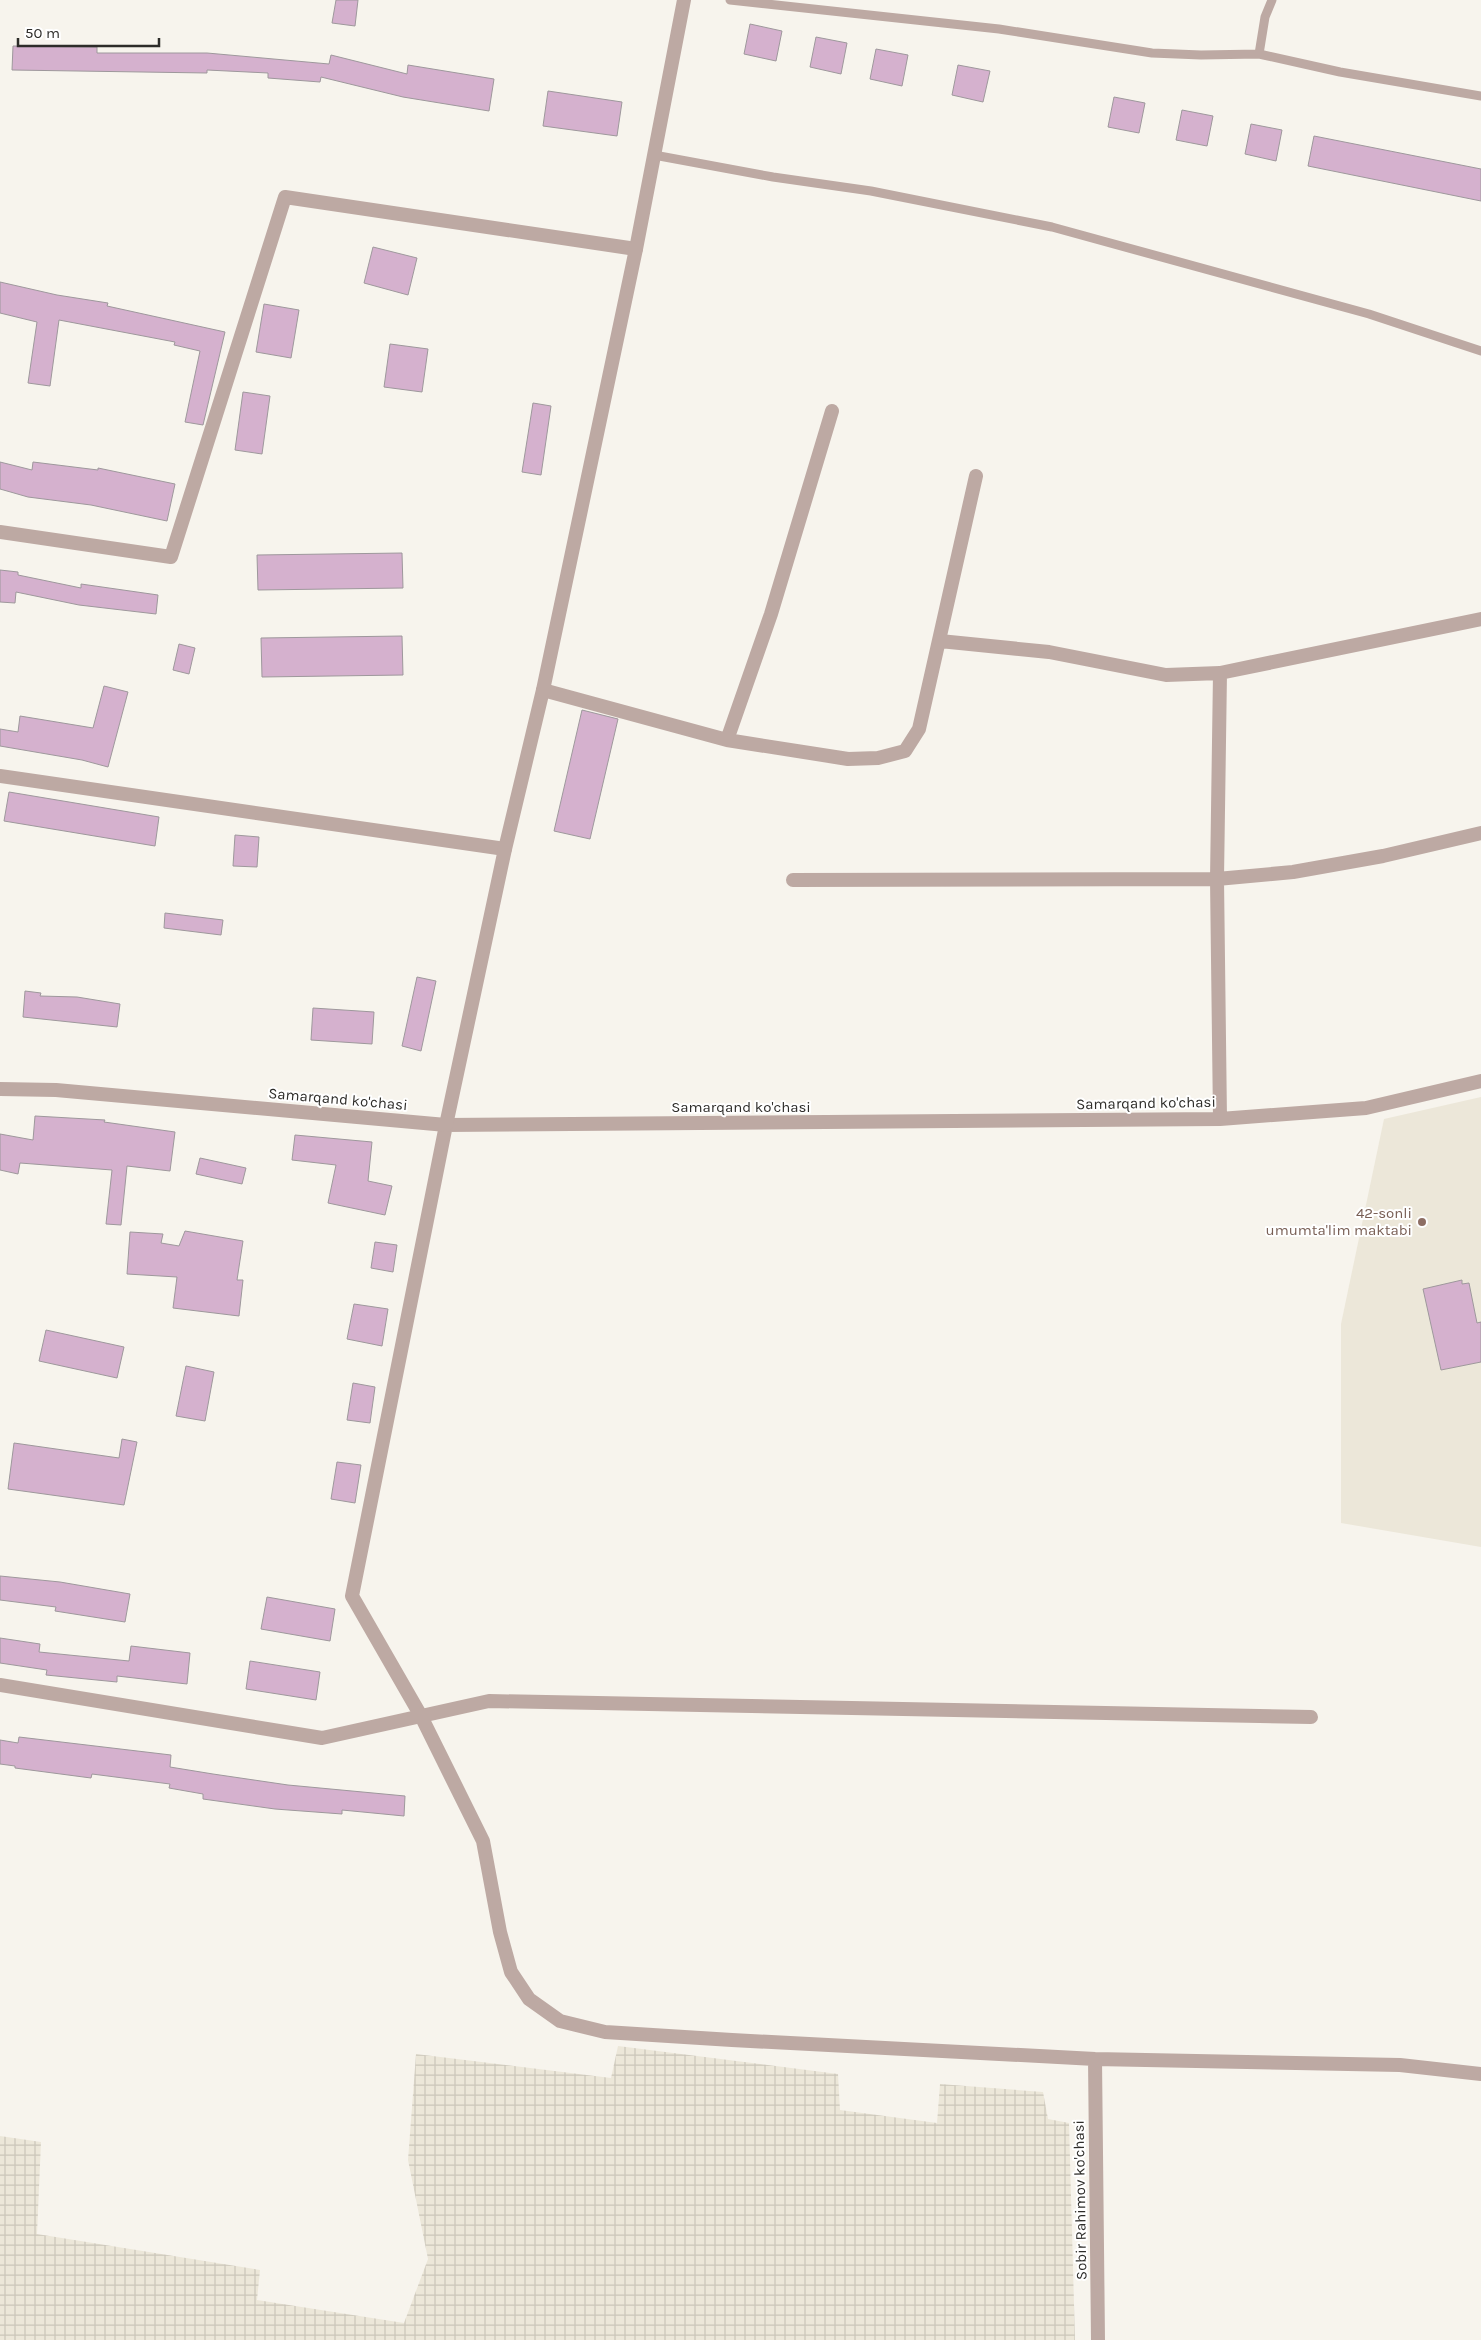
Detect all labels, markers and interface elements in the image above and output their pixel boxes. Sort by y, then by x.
scale bar [18,15,159,47]
text: 50 m [25,24,60,42]
street label: Samarqand ko'chasi [268,1084,408,1114]
street label: Samarqand ko'chasi [1076,1093,1216,1113]
street label: Samarqand ko'chasi [671,1098,811,1116]
place label: 42-sonli umumta'lim maktabi [1266,1204,1412,1239]
marker: 42-sonli umumta'lim maktabi [1416,1216,1428,1228]
street label: Sobir Rahimov ko'chasi [1070,2120,1090,2280]

